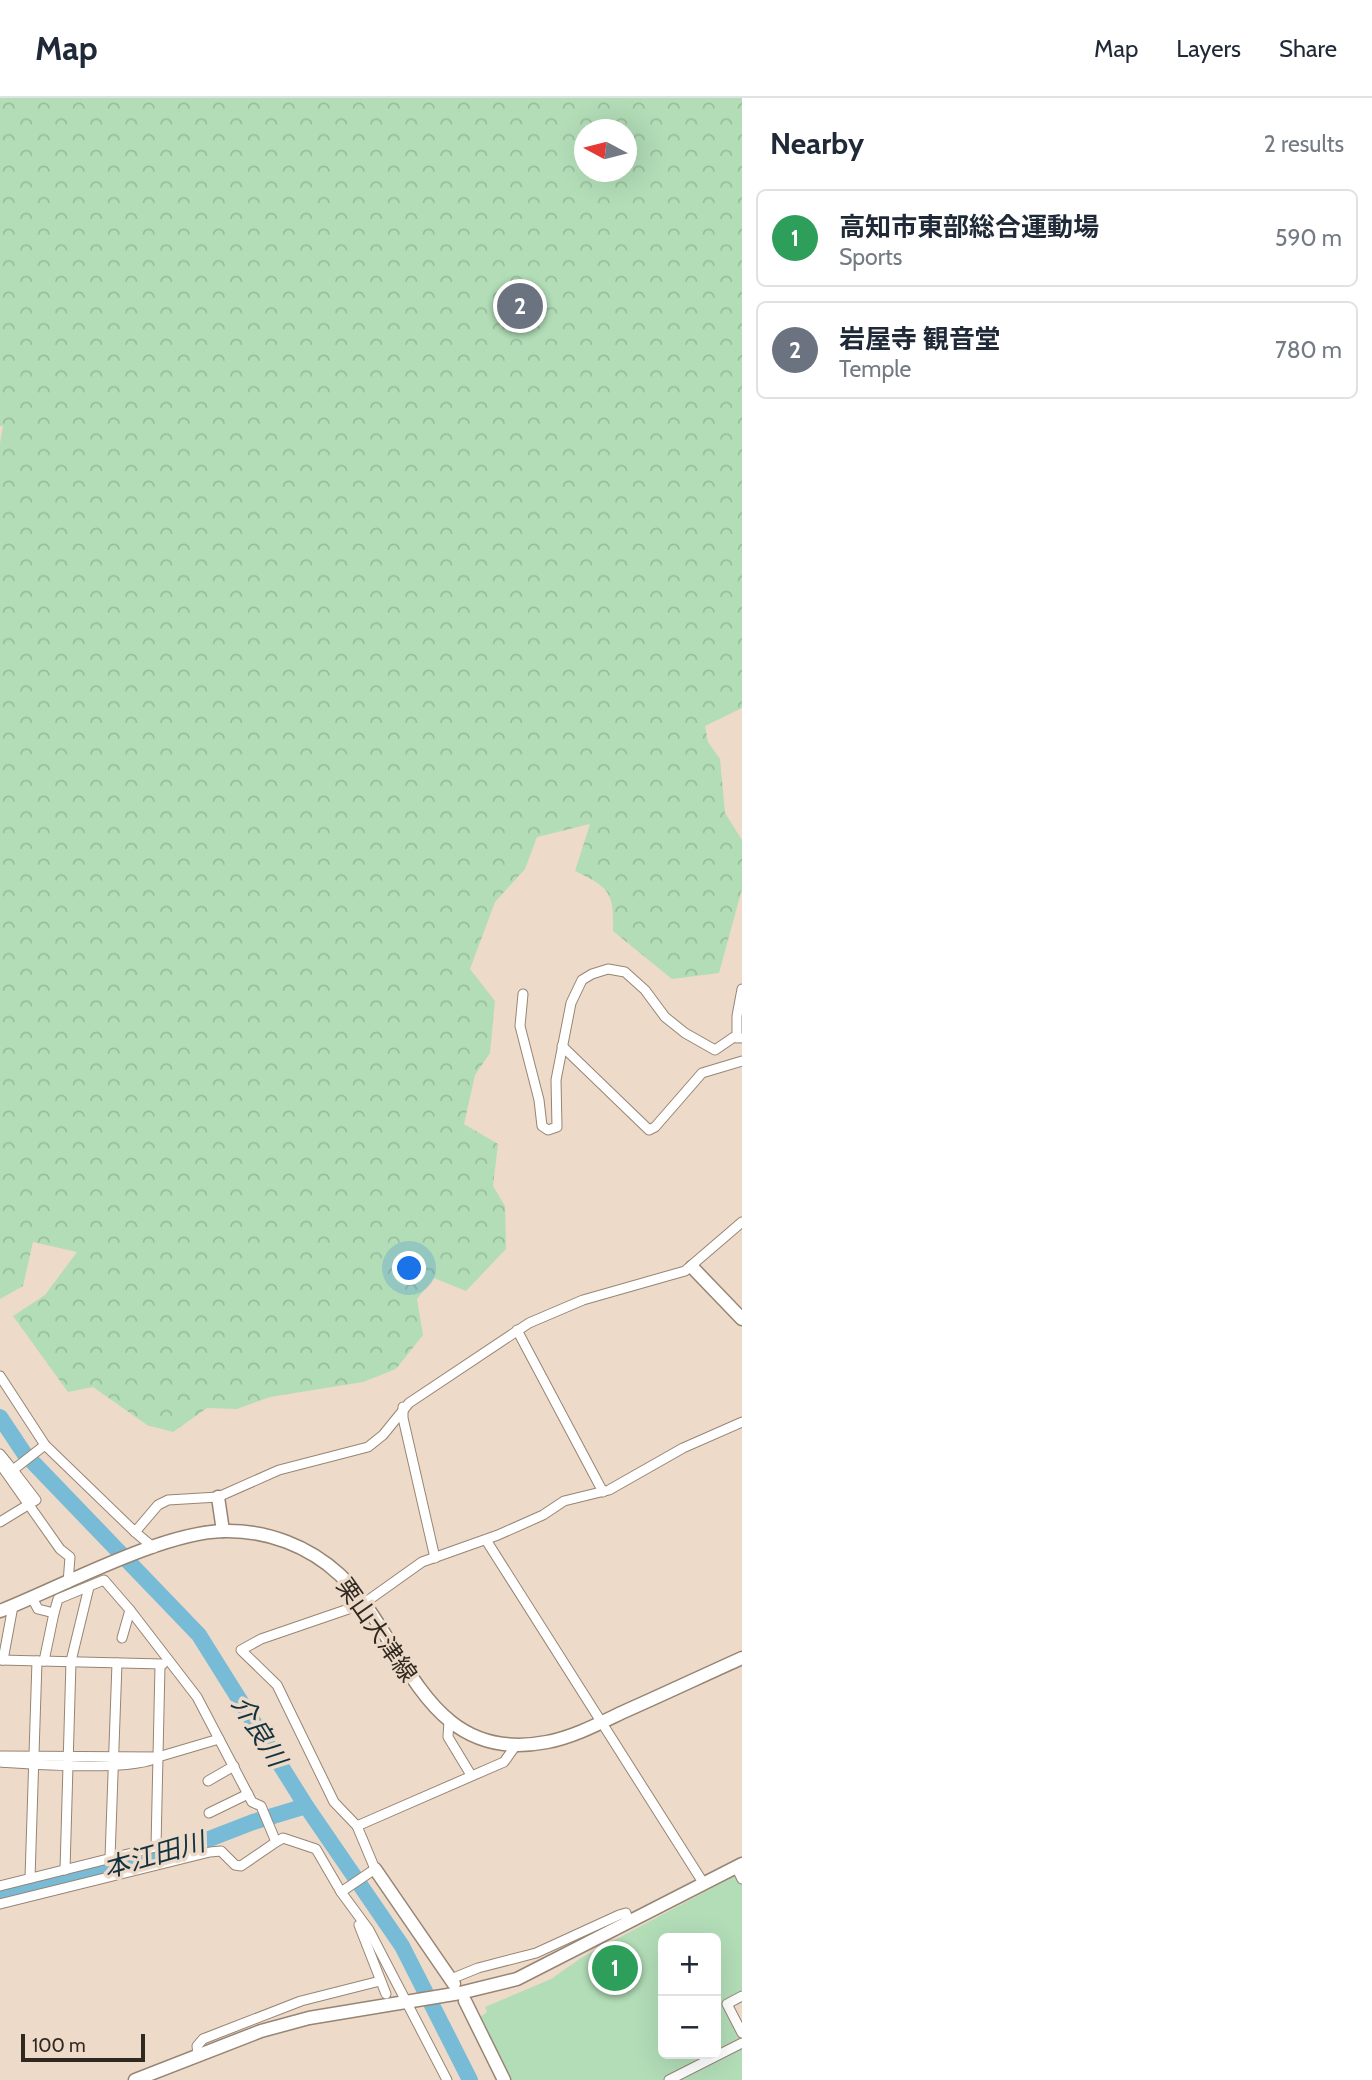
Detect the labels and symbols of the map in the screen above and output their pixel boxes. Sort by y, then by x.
north arrow [574,119,637,182]
pin: 2 [497,280,543,332]
your location [392,1251,426,1285]
street label: 栗山大津線 [331,1573,423,1687]
water label: 介良川 [225,1689,295,1775]
water label: 本江田川 [100,1824,211,1885]
pin: 1 [592,1942,638,1994]
scale bar [21,2031,145,2063]

